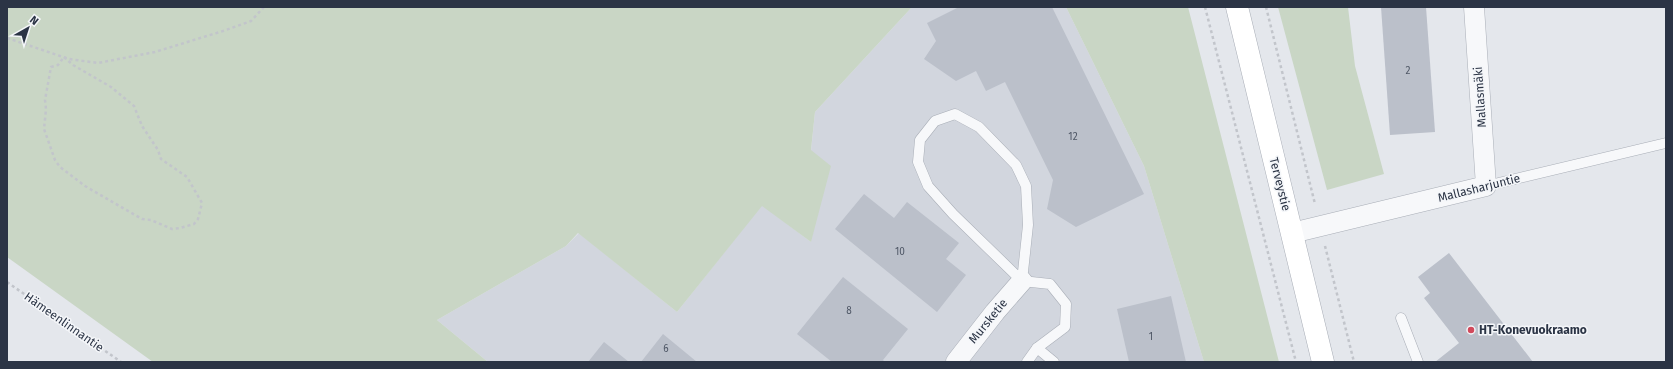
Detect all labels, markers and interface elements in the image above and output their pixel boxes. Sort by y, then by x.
north arrow [8,8,48,48]
text: N [27,13,41,28]
house number: 2 [1406,65,1411,77]
street label: Mallasmäki [1471,66,1489,128]
house number: 12 [1068,131,1078,143]
street label: Terveystie [1267,156,1293,212]
street label: Mallasharjuntie [1436,171,1522,205]
house number: 10 [895,246,905,258]
street label: Hämeenlinnantie [22,289,106,355]
street label: Mursketie [966,296,1010,346]
house number: 8 [846,305,852,317]
place label: HT-Konevuokraamo [1479,323,1587,337]
marker: HT-Konevuokraamo [1466,325,1476,335]
house number: 1 [1149,331,1153,343]
house number: 6 [663,343,669,355]

